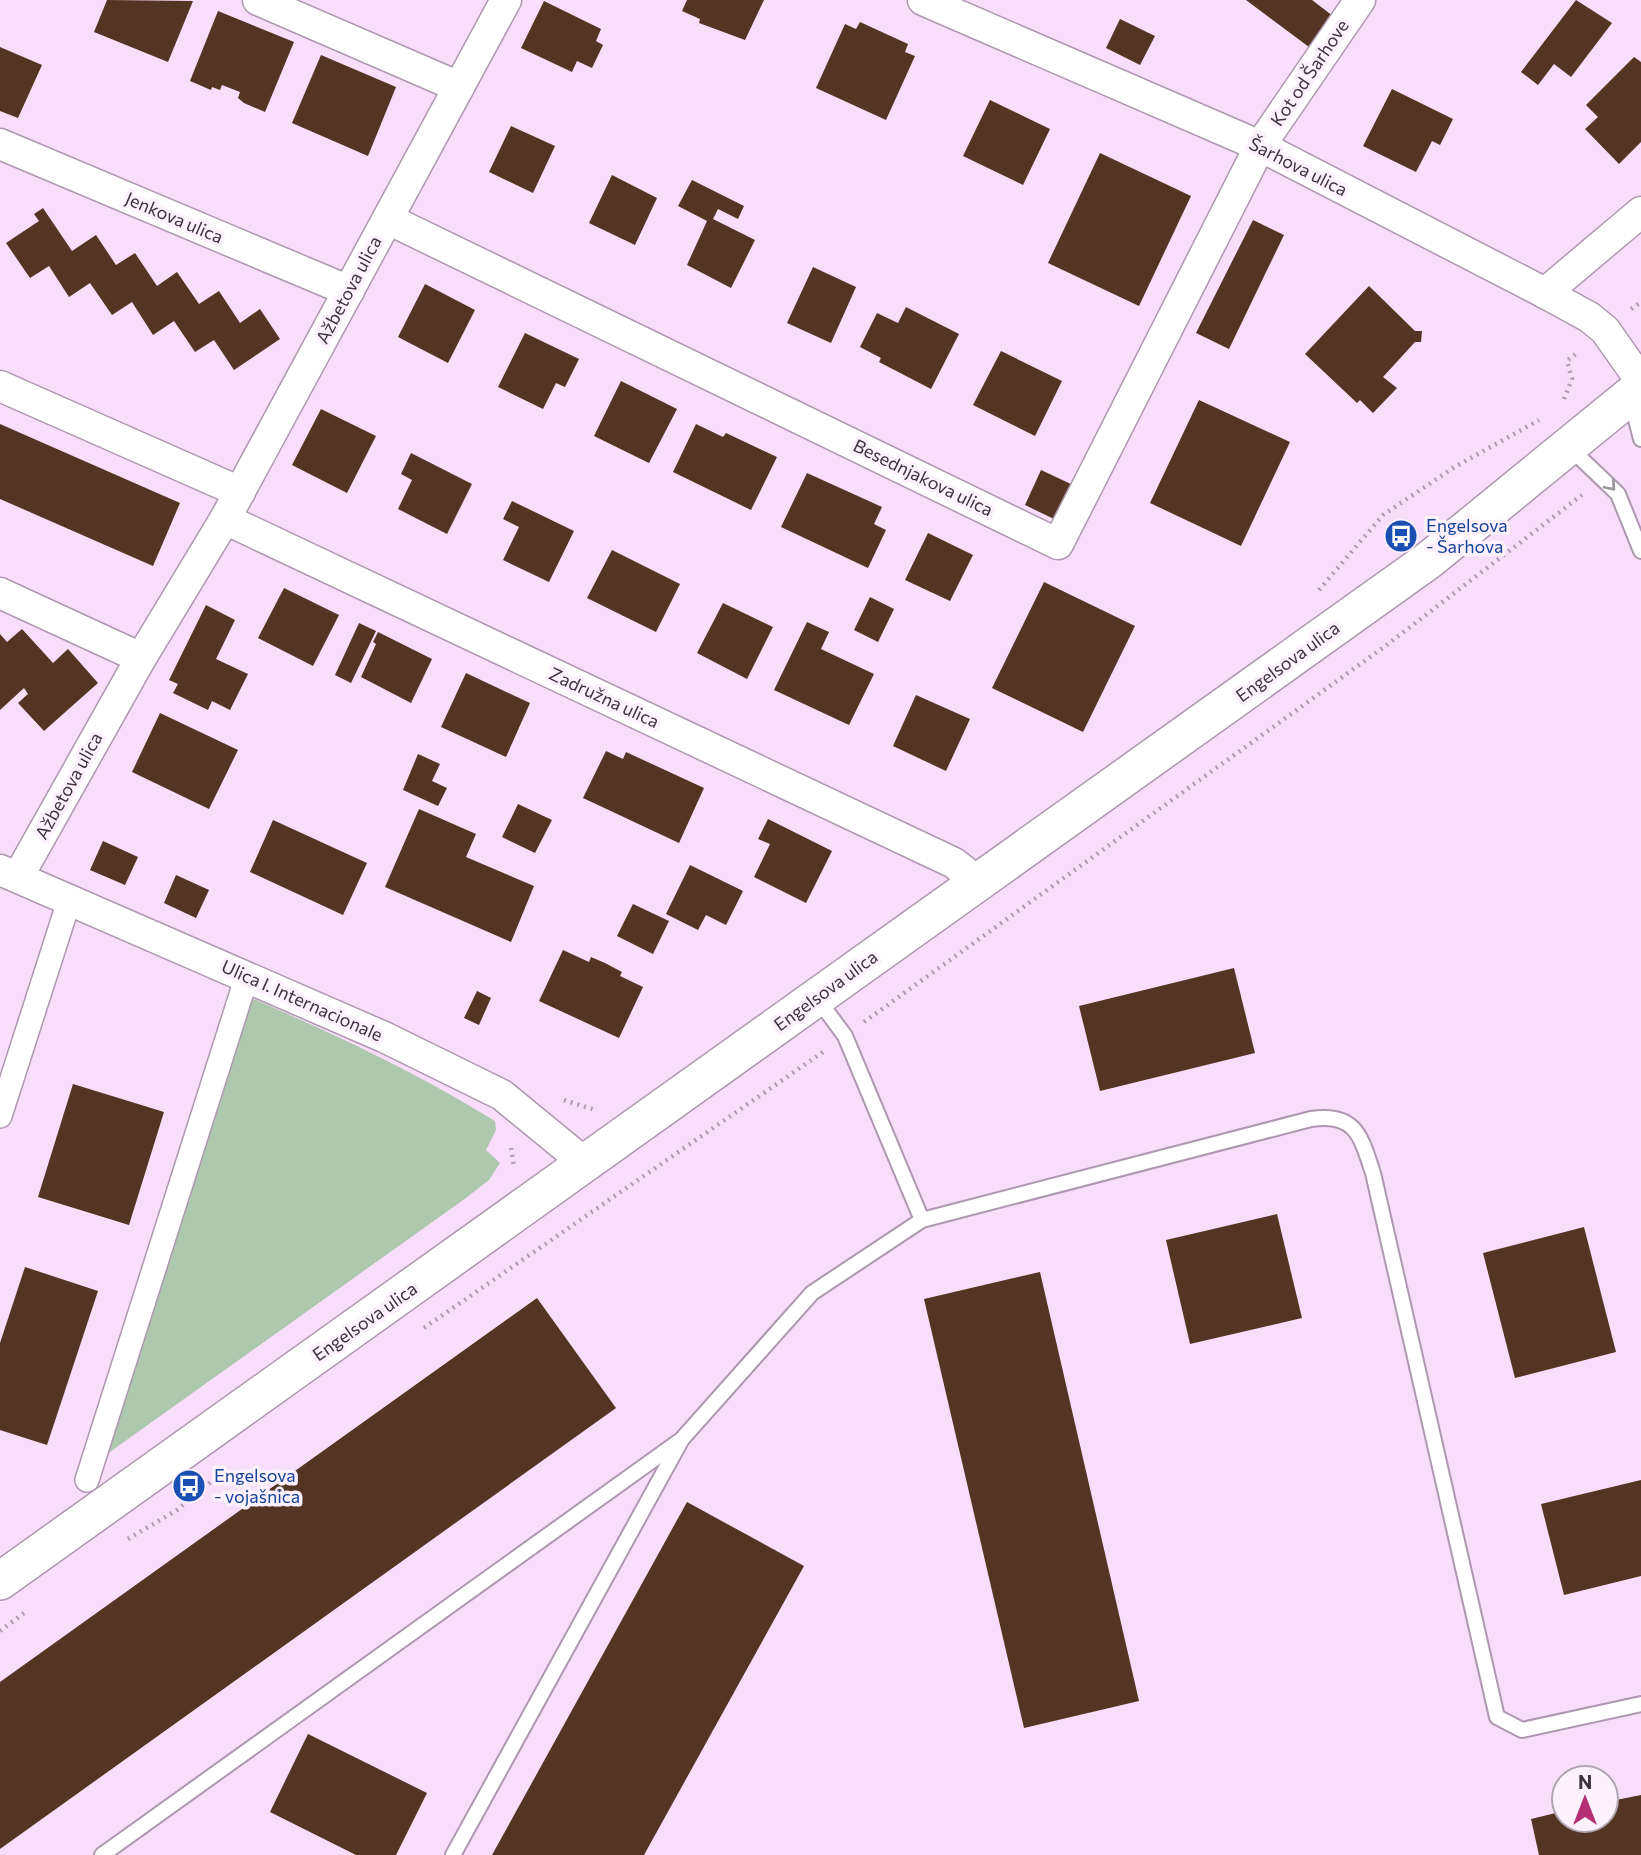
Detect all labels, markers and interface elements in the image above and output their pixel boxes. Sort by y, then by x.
street label: Kot od Šarhove [1265,15,1353,130]
street label: Šarhova ulica [1246,132,1351,200]
street label: Jenkova ulica [122,187,227,248]
street label: Ažbetova ulica [311,232,386,347]
street label: Besednjakova ulica [850,434,997,520]
one-way arrow [1603,478,1615,491]
place label: Engelsova - Šarhova [1426,514,1508,557]
bus stop icon: Engelsova - Šarhova [1382,517,1420,555]
street label: Engelsova ulica [1231,616,1344,706]
street label: Zadružna ulica [546,662,663,732]
street label: Ažbetova ulica [30,728,106,843]
street label: Engelsova ulica [769,945,882,1035]
street label: Ulica I. Internacionale [218,955,386,1046]
street label: Engelsova ulica [308,1277,421,1365]
place label: Engelsova - vojašnica [214,1464,300,1507]
bus stop icon: Engelsova - vojašnica [170,1467,208,1505]
north arrow [1550,1764,1620,1834]
text: N [1578,1770,1592,1793]

